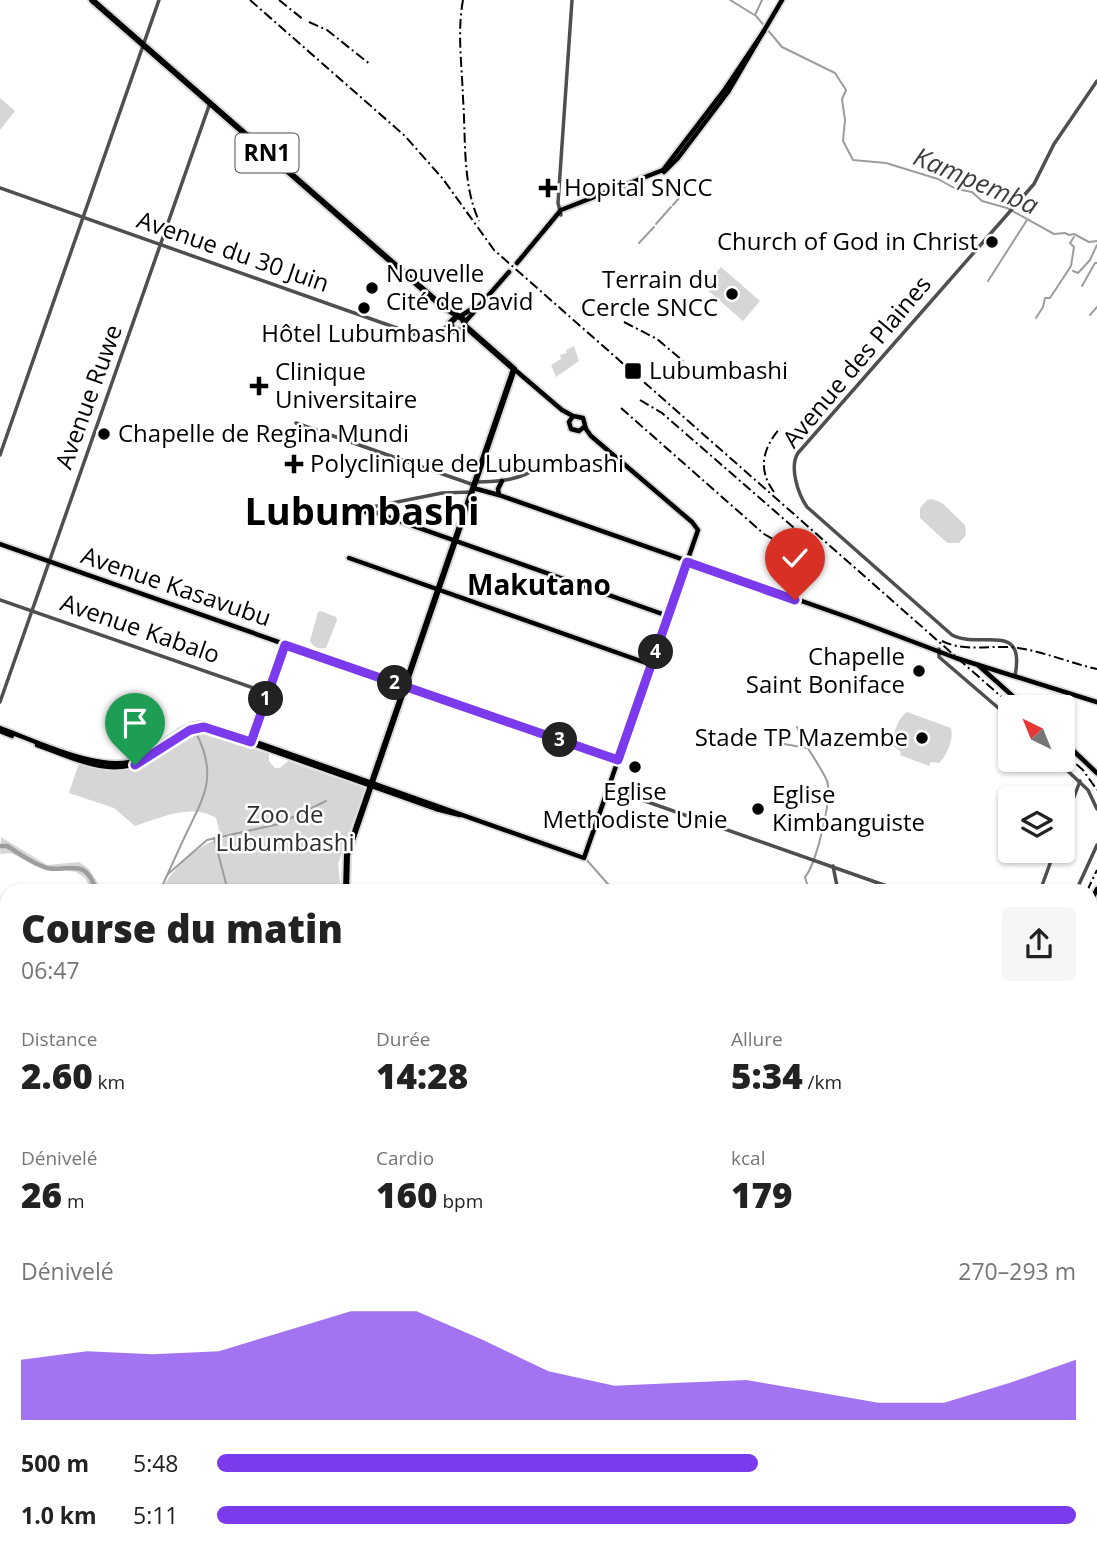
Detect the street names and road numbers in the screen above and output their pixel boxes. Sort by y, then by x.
road number: RN1 [236,134,298,172]
street label: Avenue du 30 Juin [133,202,334,299]
street label: Avenue des Plaines [774,268,938,454]
street label: Avenue Ruwe [46,320,129,473]
street label: Avenue Kasavubu [77,538,276,634]
street label: Avenue Kabalo [56,585,225,670]

